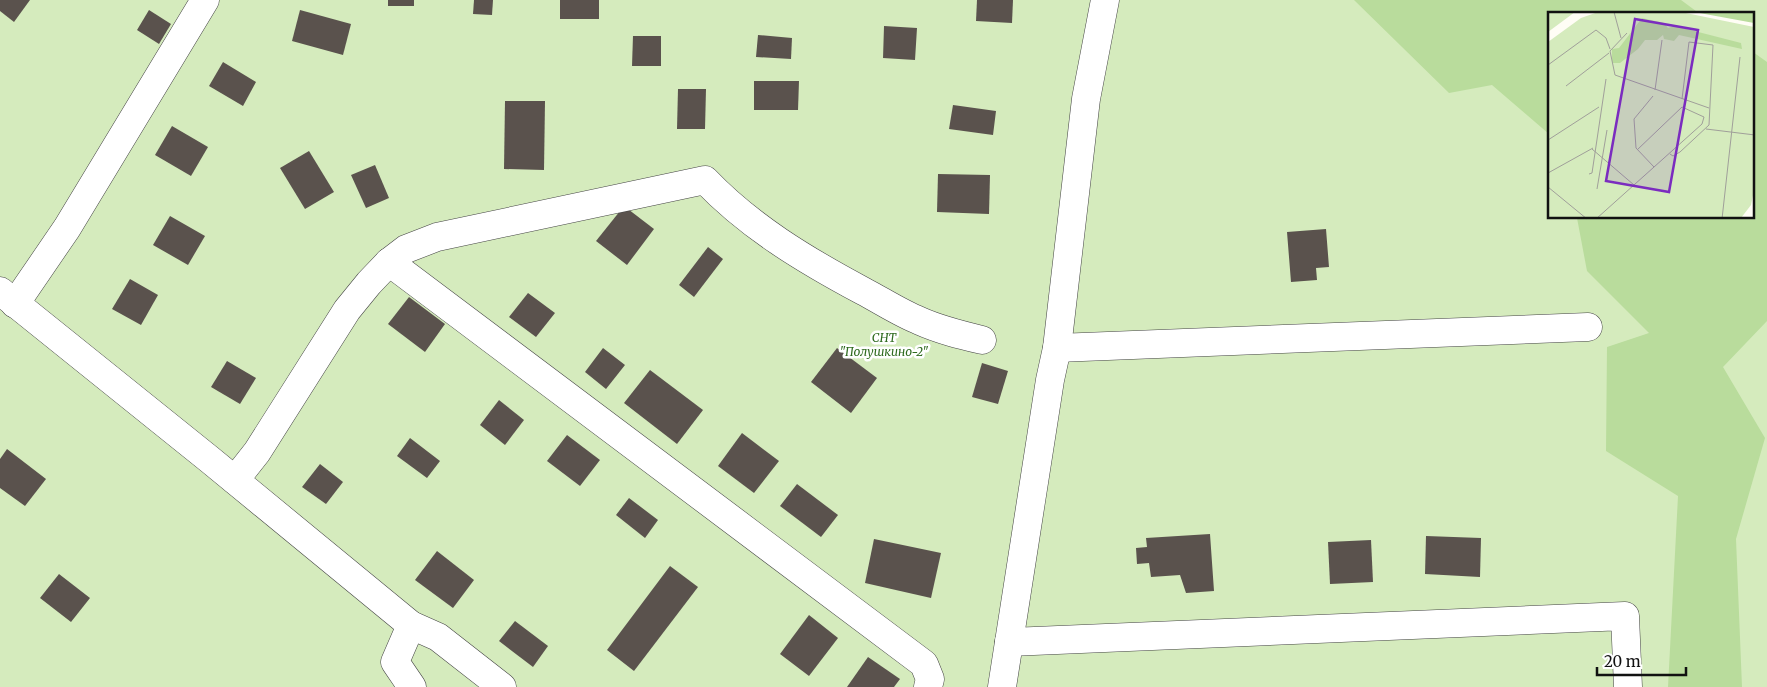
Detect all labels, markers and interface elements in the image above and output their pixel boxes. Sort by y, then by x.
inset map [1548,12,1754,219]
park label: СНТ "Полушкино-2" [840,330,928,359]
scale bar [1597,644,1686,676]
text: 20 m [1604,652,1641,671]

